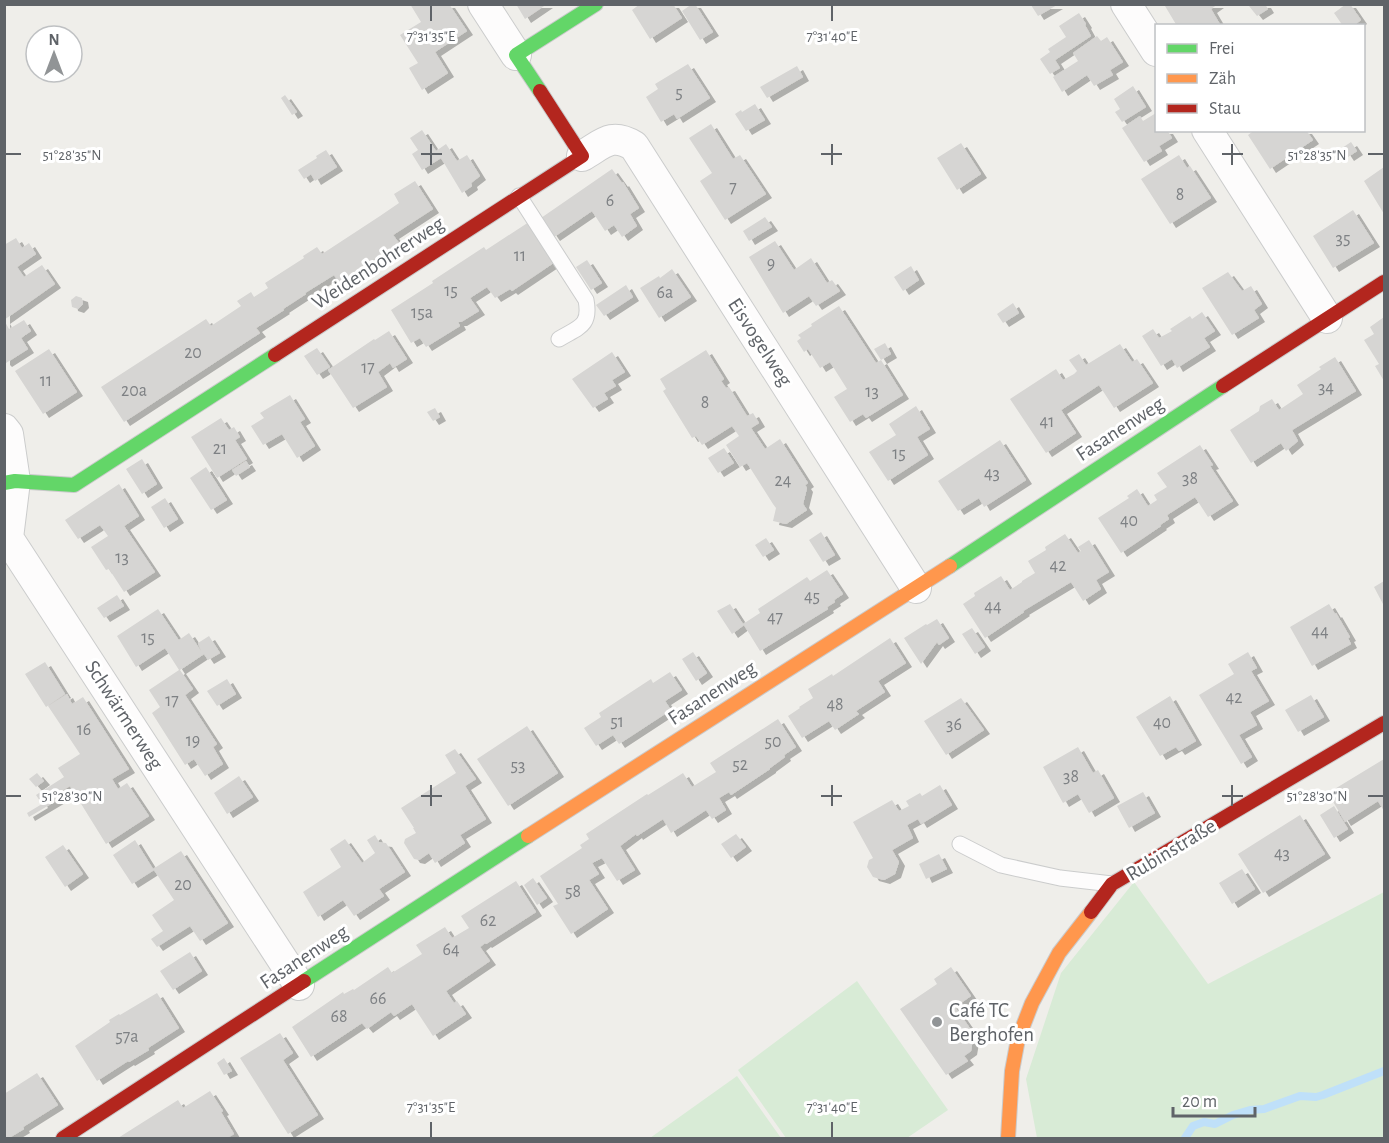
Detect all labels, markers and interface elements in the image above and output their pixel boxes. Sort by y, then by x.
north arrow [24,24,84,84]
legend [1155,24,1365,132]
text: 7°31'35"E [407,29,455,44]
text: 7°31'40"E [806,29,858,44]
text: N [48,32,60,48]
text: Frei [1209,40,1235,58]
text: Zäh [1209,70,1236,88]
house number: 5 [675,84,683,102]
text: Stau [1209,100,1241,118]
text: 51°28'35"N [42,148,102,163]
text: 51°28'35"N [1287,148,1347,163]
house number: 7 [729,179,737,197]
house number: 8 [1176,186,1184,204]
house number: 6 [606,192,614,210]
street label: Weidenbohrerweg [308,212,448,313]
house number: 35 [1336,230,1350,248]
house number: 11 [514,247,526,265]
house number: 9 [767,255,775,273]
house number: 15 [444,282,458,300]
house number: 6a [657,284,673,302]
street label: Eisvogelweg [724,294,797,391]
house number: 15a [411,304,433,322]
house number: 20 [184,344,202,362]
house number: 17 [361,359,375,377]
house number: 11 [40,372,52,390]
house number: 34 [1318,379,1334,397]
house number: 20a [121,382,147,400]
house number: 13 [865,383,879,401]
street label: Fasanenweg [1072,393,1168,465]
house number: 8 [701,394,709,412]
house number: 41 [1040,413,1054,431]
house number: 21 [213,440,227,458]
house number: 15 [892,445,906,463]
house number: 43 [984,465,1000,483]
house number: 38 [1182,470,1198,488]
house number: 24 [775,472,792,490]
house number: 40 [1120,512,1138,530]
house number: 13 [115,549,129,567]
house number: 42 [1050,557,1066,575]
house number: 45 [804,588,820,606]
house number: 44 [984,598,1002,616]
house number: 47 [767,609,783,627]
house number: 44 [1311,623,1329,641]
house number: 15 [141,629,155,647]
street label: Schwärmerweg [81,657,167,774]
street label: Fasanenweg [664,657,760,729]
house number: 42 [1226,689,1242,707]
house number: 17 [165,692,179,710]
house number: 48 [826,696,844,714]
house number: 51 [610,713,624,731]
house number: 40 [1153,714,1171,732]
house number: 36 [946,716,962,734]
house number: 16 [77,721,91,739]
house number: 19 [186,732,200,750]
house number: 50 [764,733,782,751]
house number: 52 [732,756,748,774]
house number: 53 [511,757,525,775]
house number: 38 [1063,768,1079,786]
text: 51°28'30"N [42,789,102,804]
text: 51°28'30"N [1287,789,1347,804]
street label: Rubinstraße [1122,815,1220,885]
house number: 43 [1274,845,1290,863]
house number: 20 [174,876,192,894]
house number: 58 [565,883,581,901]
house number: 62 [480,912,496,930]
street label: Fasanenweg [256,921,352,993]
house number: 64 [442,941,460,959]
house number: 66 [370,990,386,1008]
place label: Café TC Berghofen [949,1000,1034,1045]
house number: 68 [331,1008,348,1026]
marker: Café TC Berghofen [930,1015,944,1029]
house number: 57a [115,1028,139,1046]
scale bar [1173,1080,1256,1118]
text: 20 m [1182,1093,1217,1111]
text: 7°31'35"E [407,1100,455,1115]
text: 7°31'40"E [806,1100,858,1115]

